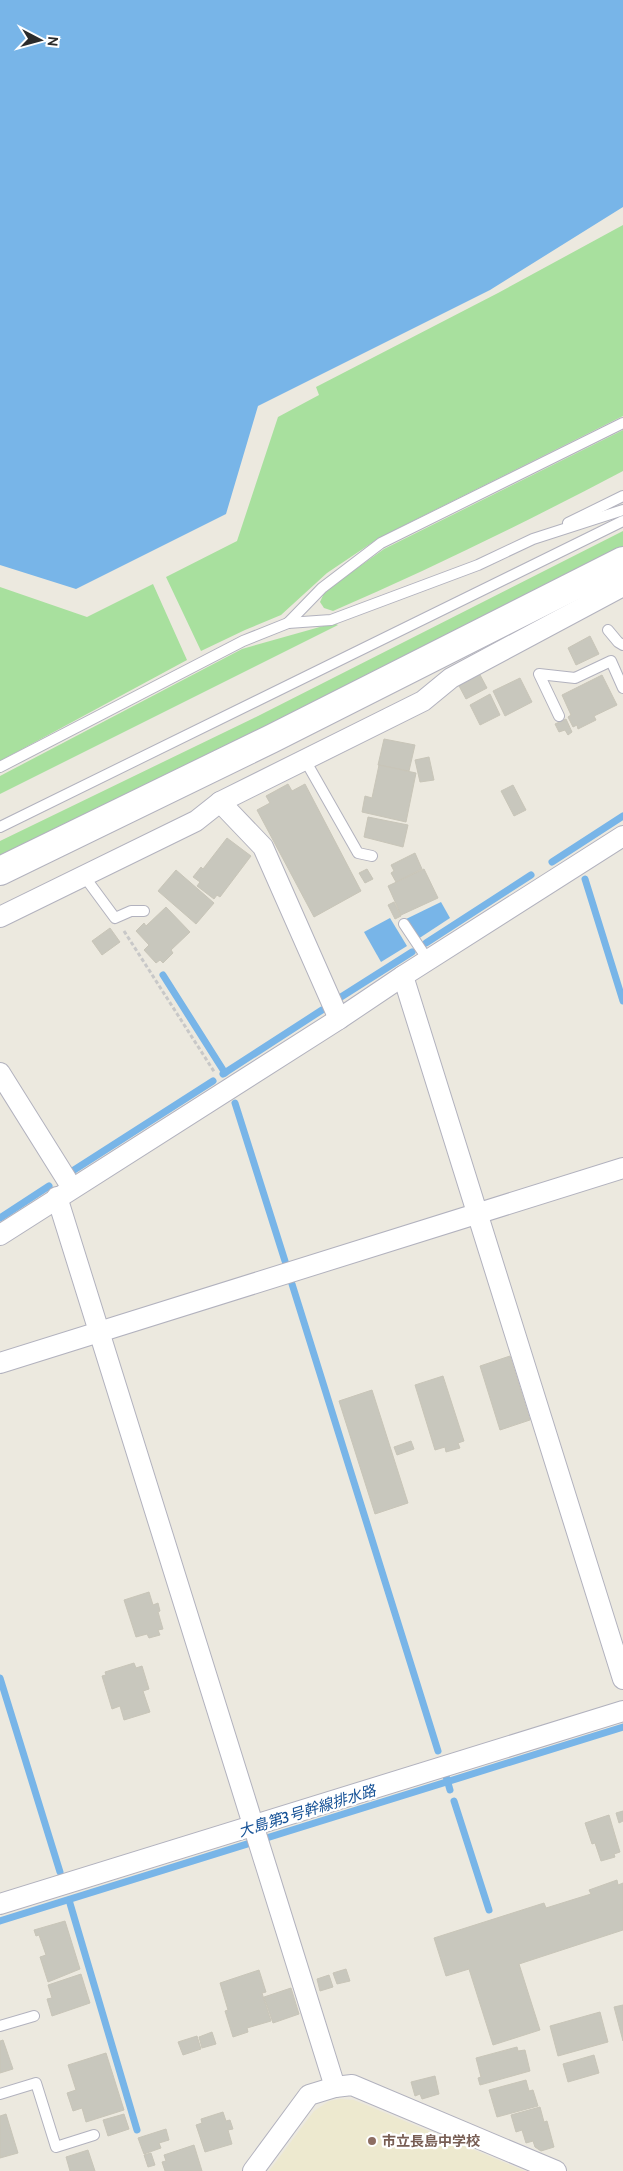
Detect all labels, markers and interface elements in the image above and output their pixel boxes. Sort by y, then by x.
north arrow [15,15,65,65]
text: N [43,35,62,47]
water label: 大島第3号幹線排水路 [236,1781,380,1840]
place label: 市立長島中学校 [382,2132,480,2150]
marker: 市立長島中学校 [366,2135,378,2147]

